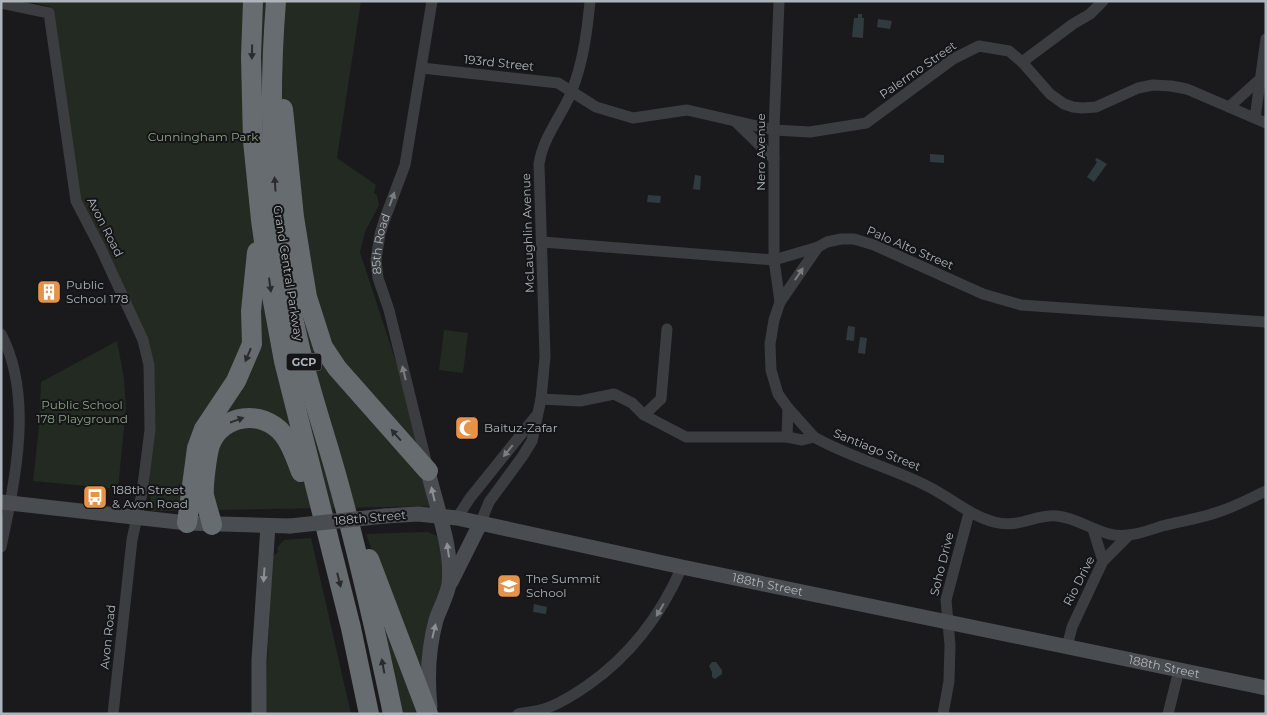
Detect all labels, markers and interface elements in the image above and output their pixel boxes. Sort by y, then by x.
street label: Palermo Street [876,37,959,102]
one-way arrow [247,44,255,60]
street label: 193rd Street [463,51,535,74]
street label: Nero Avenue [753,113,768,191]
park label: Cunningham Park [148,129,259,144]
street label: McLaughlin Avenue [518,173,537,293]
one-way arrow [271,175,279,191]
one-way arrow [388,191,396,206]
street label: Avon Road [84,195,127,259]
street label: Grand Central Parkway [270,204,307,342]
street label: 85th Road [368,211,393,275]
street label: Palo Alto Street [865,223,956,273]
one-way arrow [794,268,804,281]
place label: Public School 178 [66,277,129,306]
one-way arrow [266,278,274,294]
building icon: Public School 178 [36,279,62,305]
one-way arrow [243,347,251,362]
road number: GCP [286,354,322,371]
one-way arrow [400,365,408,380]
park label: Public School 178 Playground [36,397,128,426]
mosque icon: Baituz-Zafar [454,415,480,441]
one-way arrow [229,416,244,424]
place label: Baituz-Zafar [484,420,558,435]
street label: Santiago Street [831,425,923,474]
one-way arrow [390,429,402,441]
one-way arrow [503,444,514,457]
place label: 188th Street & Avon Road [112,482,188,511]
bus stop icon: 188th Street & Avon Road [82,484,108,510]
one-way arrow [429,486,437,501]
street label: 188th Street [333,507,407,528]
street label: Soho Drive [926,530,957,597]
one-way arrow [443,542,451,558]
street label: Rio Drive [1060,553,1097,608]
one-way arrow [260,567,268,583]
street label: 188th Street [731,570,805,599]
place label: The Summit School [526,571,600,600]
one-way arrow [335,572,343,587]
school or university icon: The Summit School [496,573,522,599]
street label: Avon Road [97,604,118,670]
one-way arrow [655,604,664,617]
one-way arrow [430,623,438,638]
street label: 188th Street [1127,652,1201,681]
one-way arrow [379,658,387,674]

